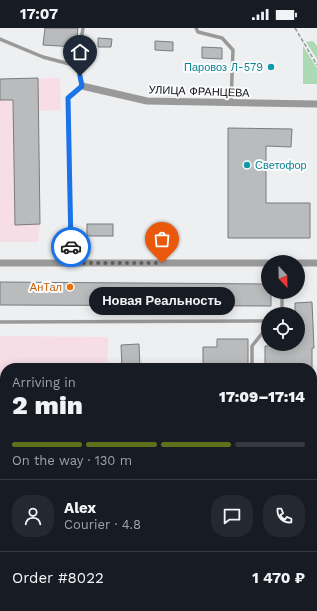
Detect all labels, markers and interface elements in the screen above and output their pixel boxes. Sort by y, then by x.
text: 17:07 [20,5,58,23]
pin [63,35,97,76]
icon: home [69,41,91,63]
place label: Паровоз Л-579 [184,61,263,74]
marker: Паровоз Л-579 [266,62,276,72]
street label: УЛИЦА ФРАНЦЕВА [148,83,250,100]
place label: Светофор [255,159,307,172]
marker: Светофор [242,160,252,170]
pin [145,222,179,263]
courier [51,227,91,267]
icon: bag [151,228,173,250]
icon: car [60,236,82,258]
north arrow [261,255,305,299]
map controls [261,255,305,351]
place label: АнТал [30,281,62,294]
marker: АнТал [65,282,75,292]
callout: Новая Реальность [89,287,235,315]
text: Новая Реальность [102,293,222,308]
button: locate [261,307,305,351]
text: Arriving in [12,375,76,390]
text: 17:09–17:14 [219,388,305,406]
text: 2 min [12,390,83,420]
text: On the way · 130 m [12,453,132,468]
button: person [12,495,54,537]
button: chat [211,495,253,537]
button: phone [263,495,305,537]
text: Alex [64,499,96,517]
text: Courier · 4.8 [64,517,141,532]
text: Order #8022 [12,569,104,587]
text: 1 470 ₽ [252,569,305,587]

